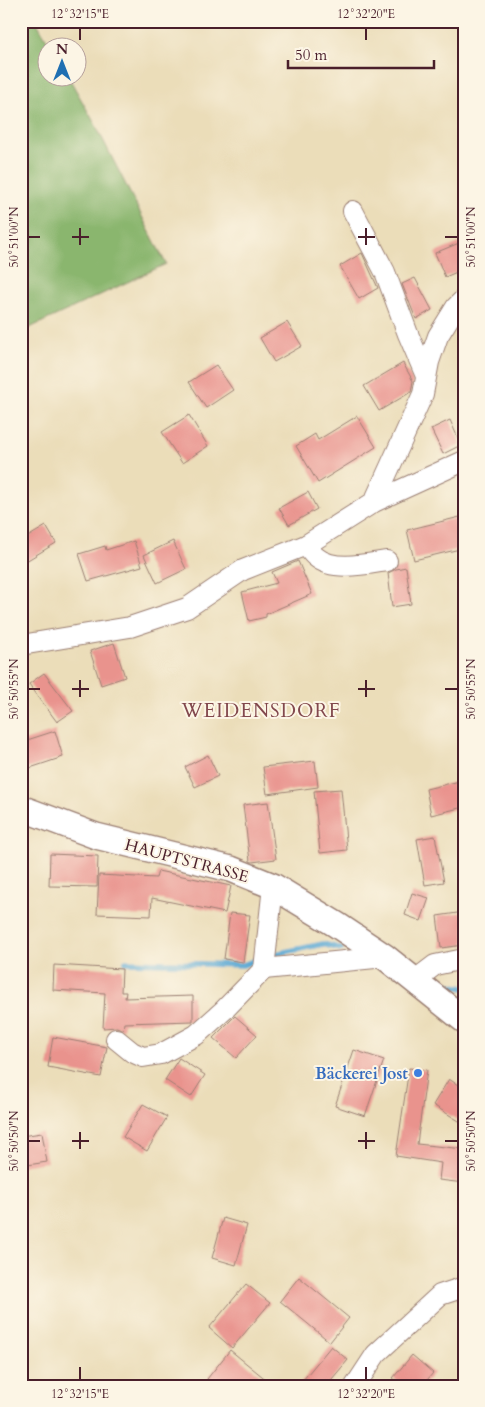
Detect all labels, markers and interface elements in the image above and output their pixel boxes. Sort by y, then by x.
text: 12°32'15"E [51,6,109,22]
text: 12°32'20"E [337,6,395,22]
north arrow [38,38,88,88]
scale bar [288,38,434,70]
text: N [56,40,68,59]
text: 50 m [295,45,327,65]
text: 50°51'00"N [6,206,22,267]
text: 50°51'00"N [463,206,479,267]
text: 50°50'55"N [6,658,22,719]
text: 50°50'55"N [463,658,479,719]
district label: WEIDENSDORF [181,698,340,724]
street label: HAUPTSTRASSE [122,834,251,888]
place label: Bäckerei Jost [315,1063,408,1085]
marker: Bäckerei Jost [412,1067,424,1079]
text: 50°50'50"N [6,1110,22,1171]
text: 50°50'50"N [463,1110,479,1171]
text: 12°32'15"E [51,1386,109,1402]
text: 12°32'20"E [337,1386,395,1402]

